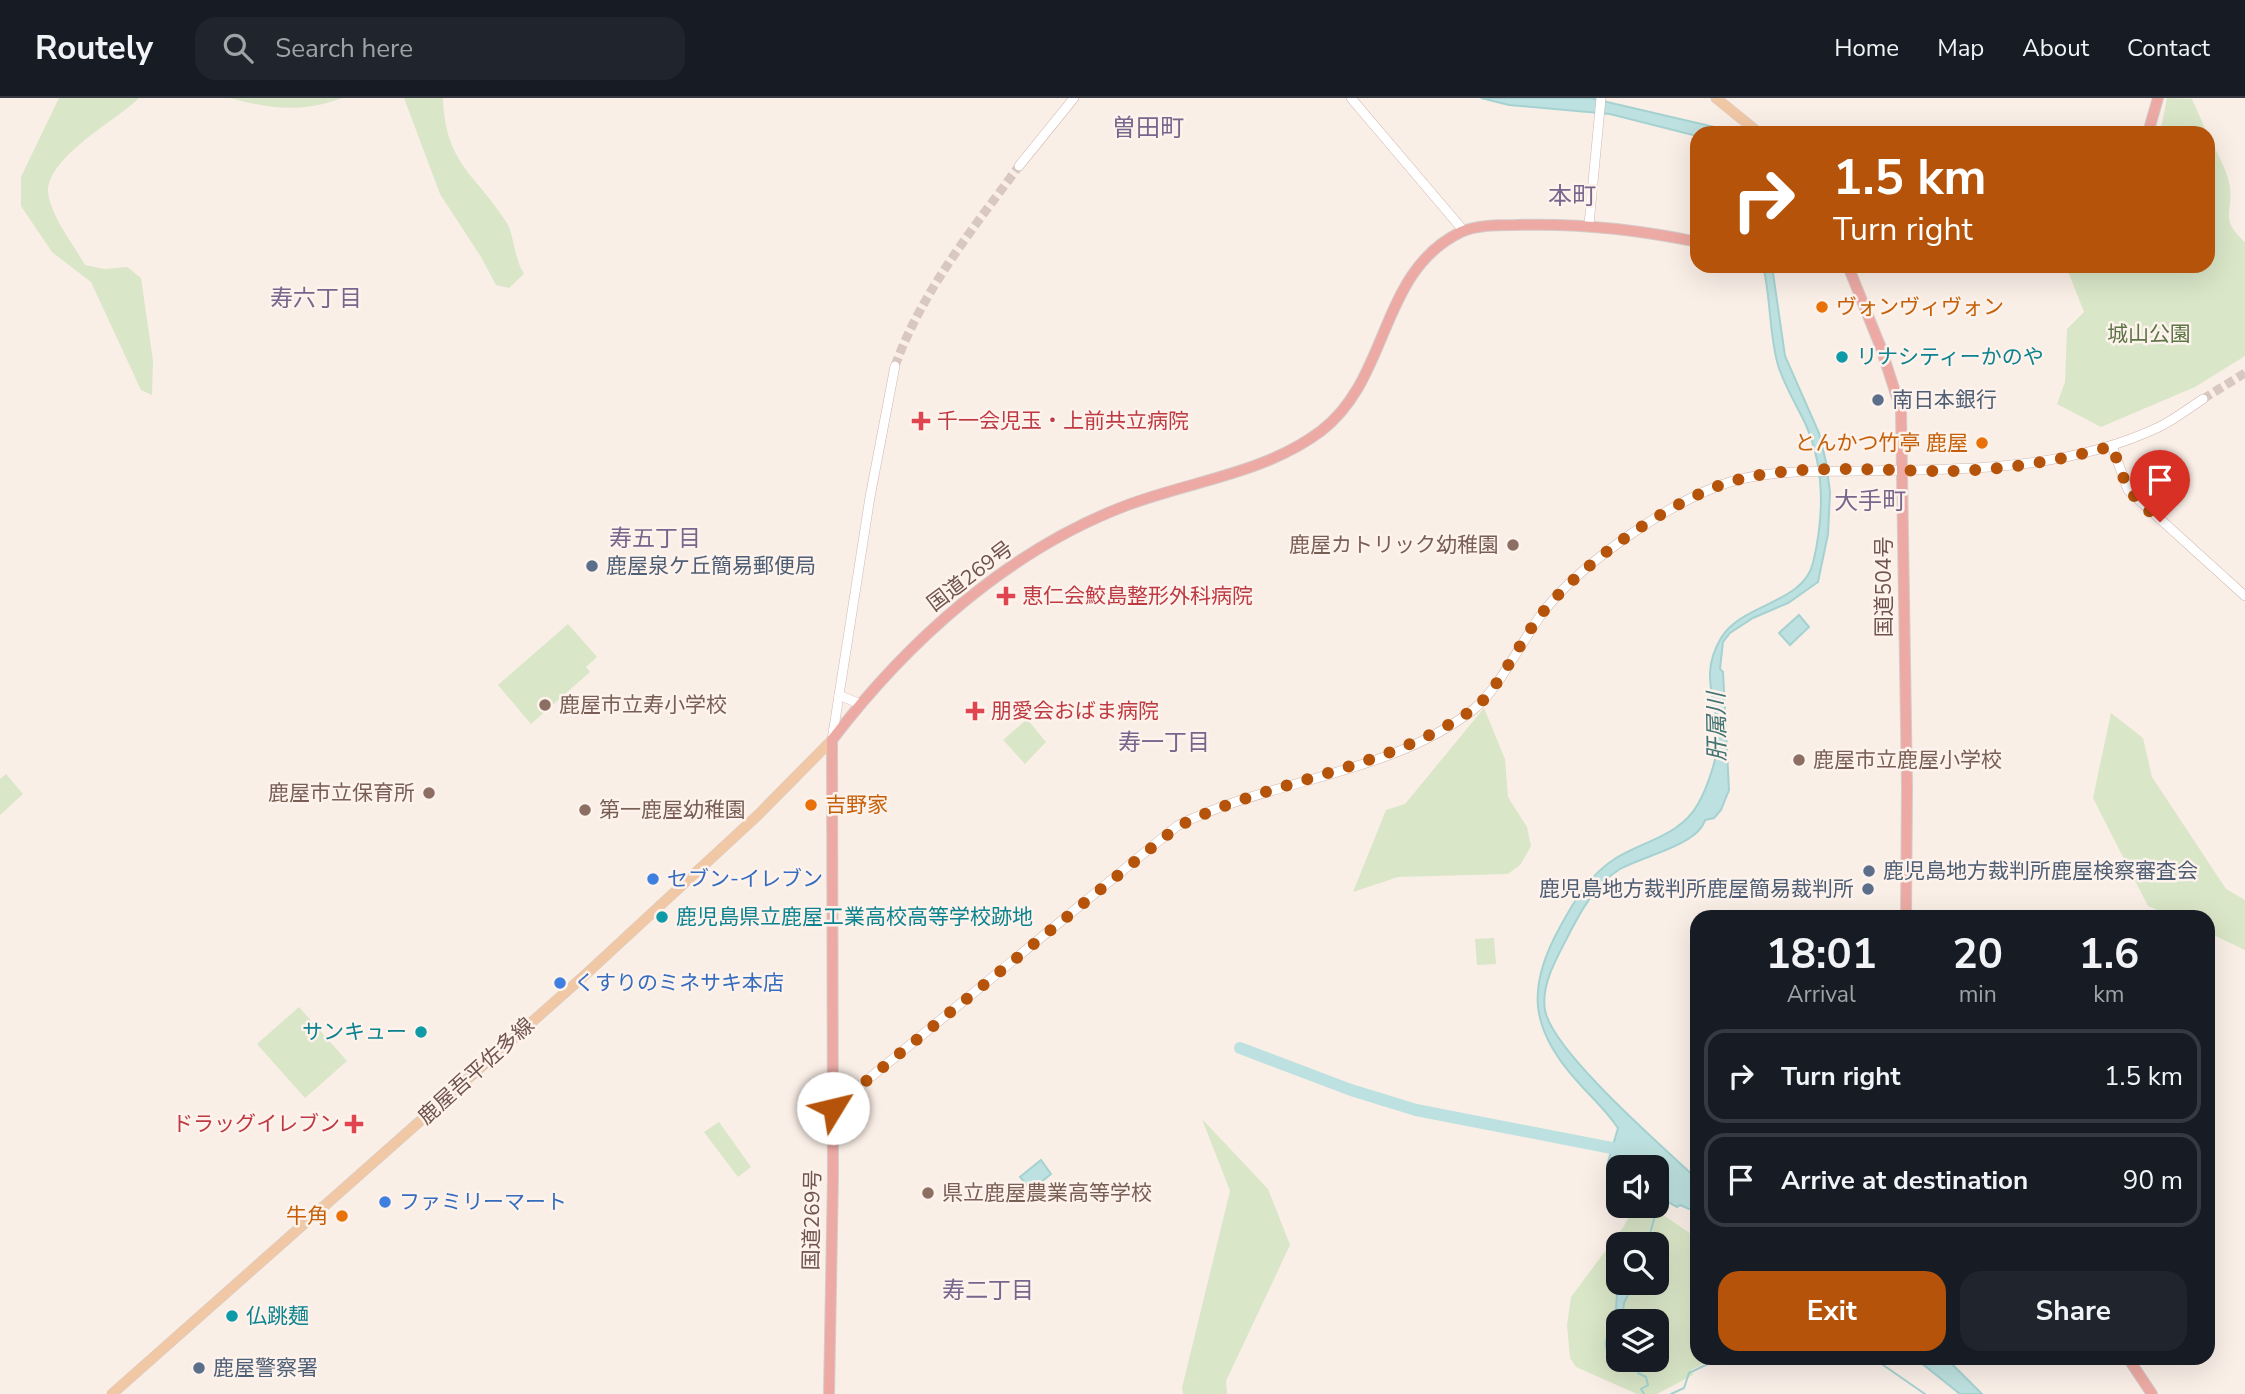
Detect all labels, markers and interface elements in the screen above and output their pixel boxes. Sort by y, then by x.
search box [195,17,685,80]
text: Routely [35,26,153,71]
icon: search [219,29,257,67]
text: Search here [275,31,413,66]
text: Home [1834,32,1899,64]
text: Map [1937,32,1984,64]
text: About [2022,32,2089,64]
text: Contact [2127,32,2210,64]
district label: 曽田町 [1112,112,1184,144]
text: 1.5 km [1833,144,1986,211]
icon: right [1718,154,1809,245]
district label: 本町 [1548,180,1596,212]
text: Turn right [1833,208,1973,251]
district label: 寿六丁目 [270,283,362,314]
place label: ヴォンヴィヴォン [1836,293,2004,321]
marker: ヴォンヴィヴォン [1814,299,1830,315]
park label: 城山公園 [2107,320,2191,348]
place label: リナシティーかのや [1856,343,2044,371]
marker: リナシティーかのや [1834,349,1850,365]
place label: 南日本銀行 [1892,386,1997,414]
marker: 南日本銀行 [1870,392,1886,408]
place label: 千一会児玉・上前共立病院 [937,407,1189,435]
marker: 千一会児玉・上前共立病院 [911,411,931,431]
place label: とんかつ竹亭 鹿屋 [1795,429,1968,457]
marker: とんかつ竹亭 鹿屋 [1974,435,1990,451]
pin [2130,450,2190,522]
icon: arrive [2141,461,2179,499]
district label: 大手町 [1834,485,1906,517]
district label: 寿五丁目 [609,523,701,554]
place label: 鹿屋カトリック幼稚園 [1289,531,1499,559]
street label: 国道269号 [921,534,1019,618]
marker: 鹿屋カトリック幼稚園 [1505,537,1521,553]
street label: 国道504号 [1870,537,1898,637]
place label: 鹿屋泉ケ丘簡易郵便局 [606,552,816,580]
marker: 鹿屋泉ケ丘簡易郵便局 [584,558,600,574]
place label: 恵仁会鮫島整形外科病院 [1022,582,1253,610]
marker: 恵仁会鮫島整形外科病院 [996,586,1016,606]
water label: 肝属川 [1701,689,1733,762]
place label: 鹿屋市立寿小学校 [559,691,727,719]
marker: 鹿屋市立寿小学校 [537,697,553,713]
place label: 朋愛会おばま病院 [991,697,1159,725]
marker: 朋愛会おばま病院 [965,701,985,721]
district label: 寿一丁目 [1118,727,1210,758]
place label: 鹿屋市立鹿屋小学校 [1813,746,2002,774]
marker: 鹿屋市立鹿屋小学校 [1791,752,1807,768]
place label: 鹿屋市立保育所 [268,779,415,807]
marker: 鹿屋市立保育所 [421,785,437,801]
place label: 吉野家 [825,791,888,819]
place label: 第一鹿屋幼稚園 [599,796,746,824]
marker: 吉野家 [803,797,819,813]
marker: 第一鹿屋幼稚園 [577,802,593,818]
place label: 鹿児島地方裁判所鹿屋検察審査会 [1883,857,2198,885]
marker: 鹿児島地方裁判所鹿屋検察審査会 [1861,863,1877,879]
place label: セブン-イレブン [667,865,823,893]
marker: セブン-イレブン [645,871,661,887]
place label: 鹿児島地方裁判所鹿屋簡易裁判所 [1539,875,1854,903]
marker: 鹿児島地方裁判所鹿屋簡易裁判所 [1860,881,1876,897]
place label: 鹿児島県立鹿屋工業高校高等学校跡地 [676,903,1033,931]
marker: 鹿児島県立鹿屋工業高校高等学校跡地 [654,909,670,925]
text: 18:01 [1766,926,1877,983]
text: 20 [1952,926,2003,983]
text: 1.6 [2079,926,2139,983]
place label: くすりのミネサキ本店 [574,969,784,997]
marker: くすりのミネサキ本店 [552,975,568,991]
text: Arrival [1787,979,1856,1010]
text: min [1959,979,1997,1010]
text: km [2093,979,2125,1010]
street label: 鹿屋吾平佐多線 [412,1011,540,1131]
place label: サンキュー [302,1018,407,1046]
marker: サンキュー [413,1024,429,1040]
icon: right [1722,1057,1760,1095]
text: Turn right [1781,1059,1900,1094]
text: 1.5 km [2104,1059,2183,1094]
position arrow [796,1071,870,1145]
place label: ドラッグイレブン [172,1110,340,1138]
marker: ドラッグイレブン [346,1116,362,1132]
map controls [1606,1155,1669,1372]
button: sound [1606,1155,1669,1218]
icon: arrive [1722,1161,1760,1199]
text: Arrive at destination [1781,1163,2028,1198]
text: 90 m [2123,1163,2183,1198]
street label: 国道269号 [797,1169,827,1271]
place label: 県立鹿屋農業高等学校 [942,1179,1152,1207]
marker: 県立鹿屋農業高等学校 [920,1185,936,1201]
place label: ファミリーマート [399,1188,567,1216]
marker: ファミリーマート [377,1194,393,1210]
place label: 牛角 [286,1202,328,1230]
marker: 牛角 [334,1208,350,1224]
button: search [1606,1232,1669,1295]
button: Exit [1718,1271,1946,1351]
button: Share [1960,1271,2187,1351]
district label: 寿二丁目 [942,1275,1034,1306]
place label: 仏跳麺 [246,1302,309,1330]
marker: 仏跳麺 [224,1308,240,1324]
button: layers [1606,1309,1669,1372]
place label: 鹿屋警察署 [213,1354,318,1382]
marker: 鹿屋警察署 [191,1360,207,1376]

